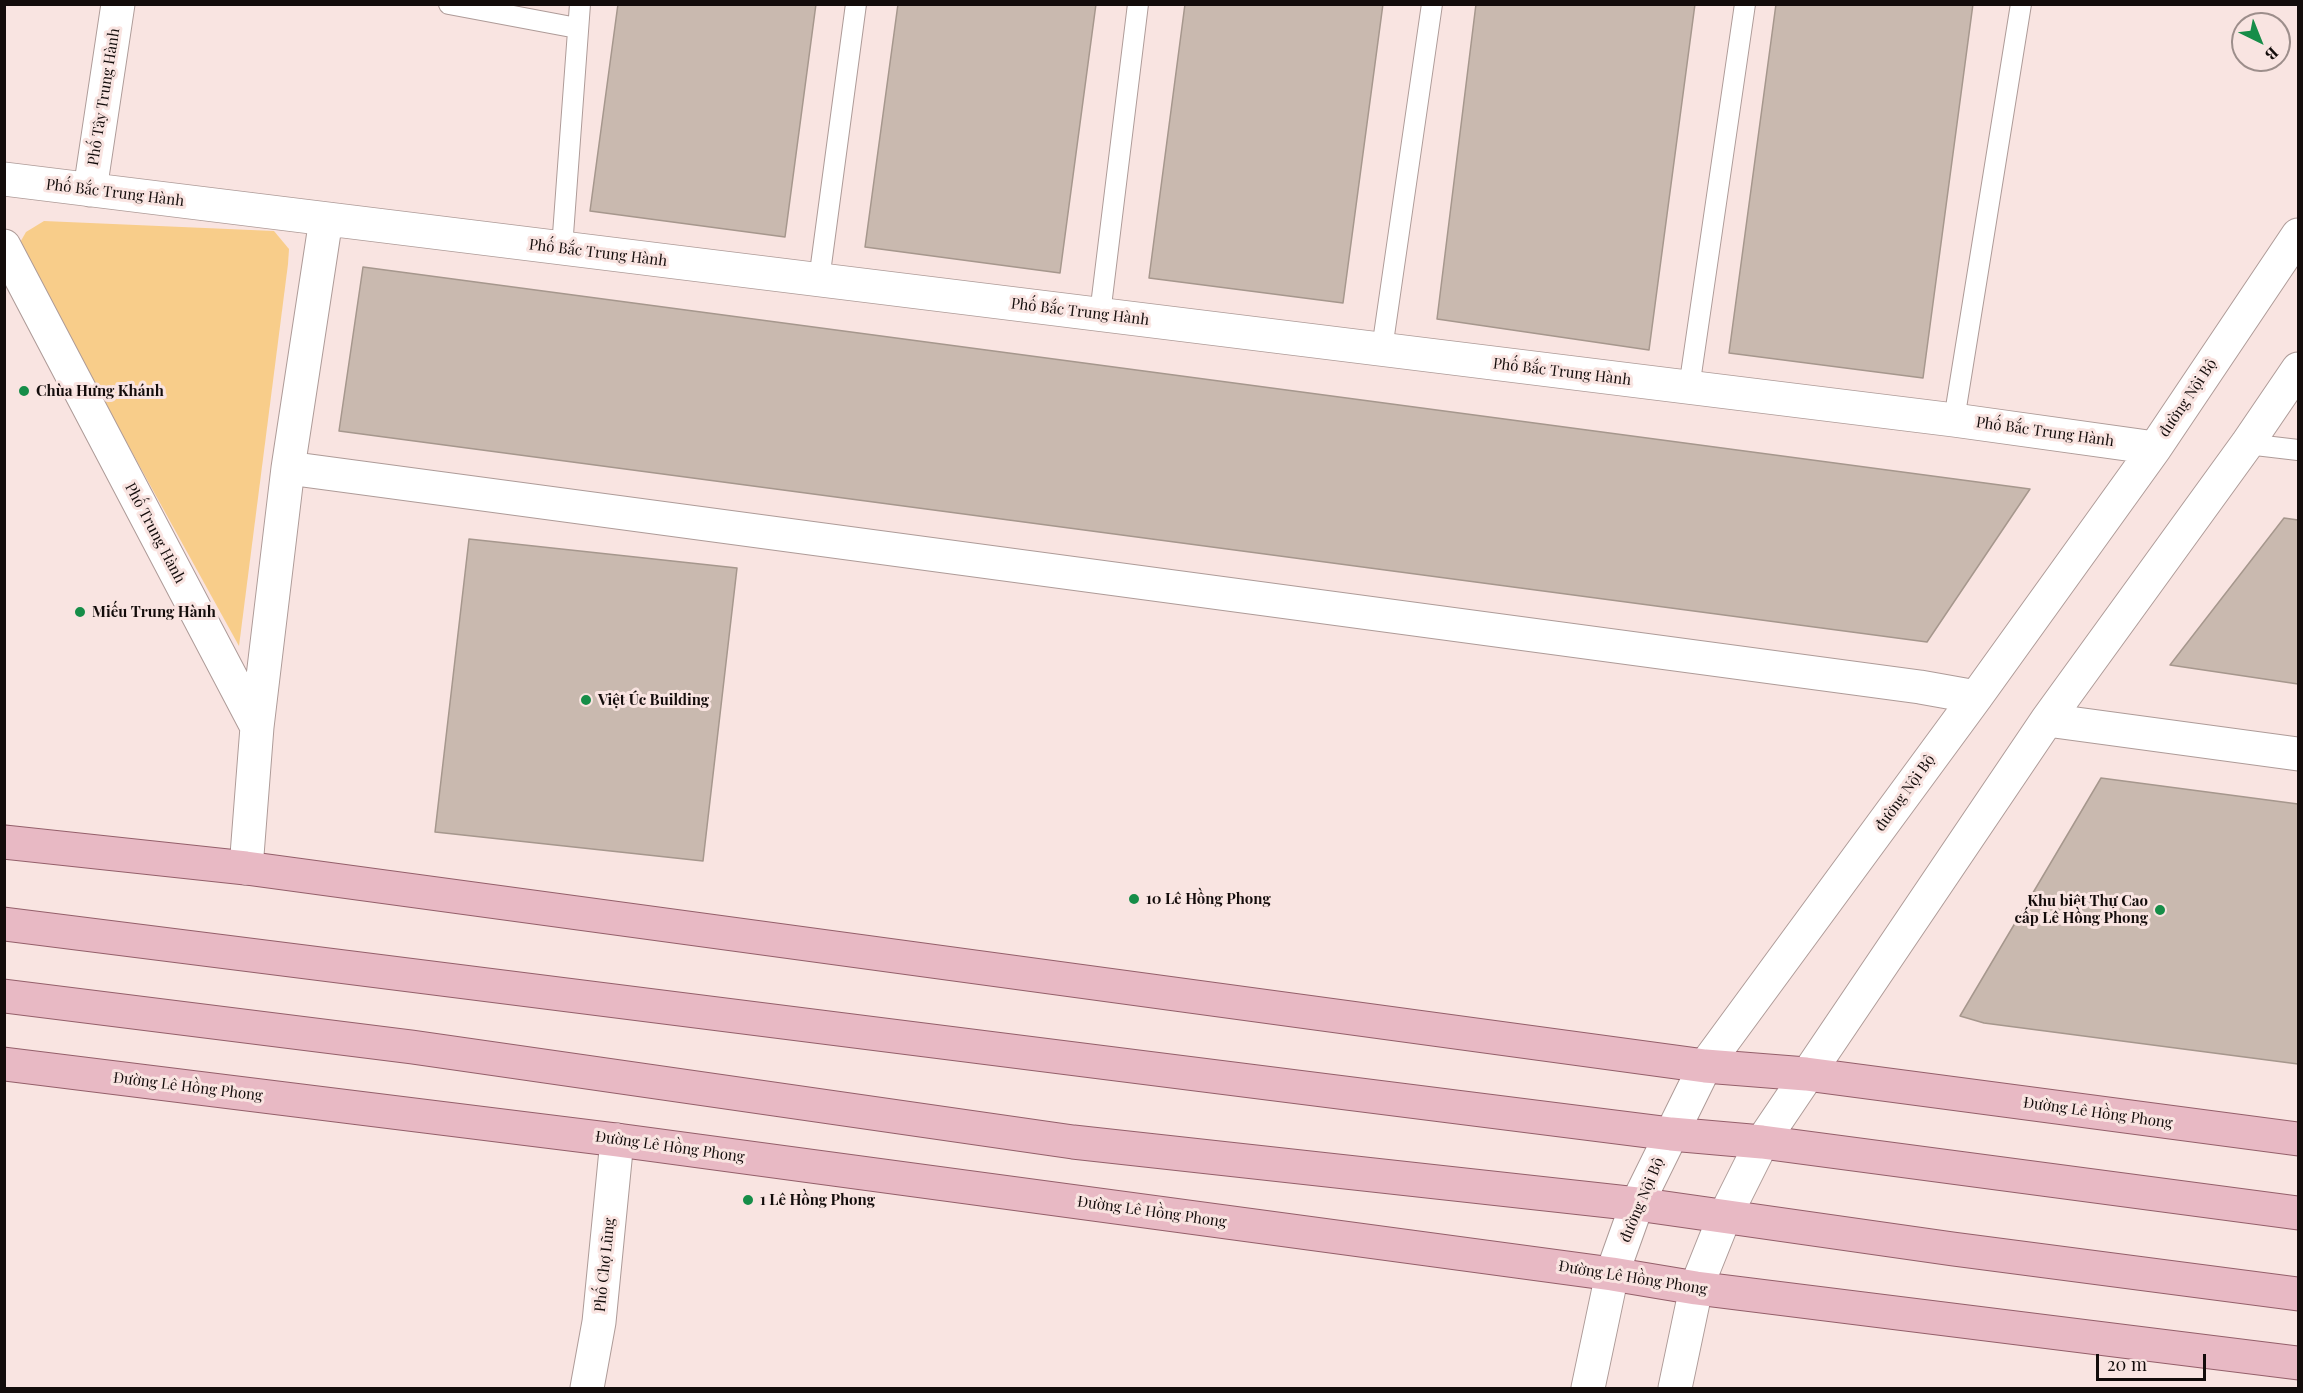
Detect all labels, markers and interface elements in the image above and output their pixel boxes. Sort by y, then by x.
north arrow [2231,12,2291,72]
street label: Phố Tây Trung Hành [84,27,124,167]
text: B [2261,43,2283,65]
street label: Phố Bắc Trung Hành [45,176,185,210]
street label: Phố Bắc Trung Hành [528,236,668,270]
street label: Phố Bắc Trung Hành [1010,295,1150,329]
street label: Phố Bắc Trung Hành [1492,355,1632,389]
street label: đường Nội Bộ [2155,356,2221,440]
place label: Chùa Hưng Khánh [36,382,164,400]
marker: Chùa Hưng Khánh [17,384,31,398]
street label: Phố Bắc Trung Hành [1975,413,2115,451]
street label: Phố Trung Hành [121,480,189,586]
place label: Miếu Trung Hành [92,603,216,621]
marker: Miếu Trung Hành [73,605,87,619]
place label: Việt Úc Building [598,691,709,709]
marker: Việt Úc Building [579,693,593,707]
street label: đường Nội Bộ [1871,751,1939,835]
place label: 10 Lê Hồng Phong [1146,890,1271,908]
marker: 10 Lê Hồng Phong [1127,892,1141,906]
place label: Khu biệt Thự Cao cấp Lê Hồng Phong [2015,892,2148,927]
marker: Khu biệt Thự Cao cấp Lê Hồng Phong [2153,903,2167,917]
street label: Đường Lê Hồng Phong [112,1069,264,1105]
street label: Đường Lê Hồng Phong [2022,1094,2174,1132]
street label: Đường Lê Hồng Phong [594,1128,746,1166]
street label: đường Nội Bộ [1616,1155,1668,1245]
place label: 1 Lê Hồng Phong [760,1191,875,1209]
marker: 1 Lê Hồng Phong [741,1193,755,1207]
street label: Đường Lê Hồng Phong [1076,1193,1228,1231]
street label: Phố Chợ Lũng [591,1217,619,1313]
street label: Đường Lê Hồng Phong [1557,1257,1709,1299]
scale bar [2099,1342,2208,1380]
text: 20 m [2107,1352,2147,1376]

